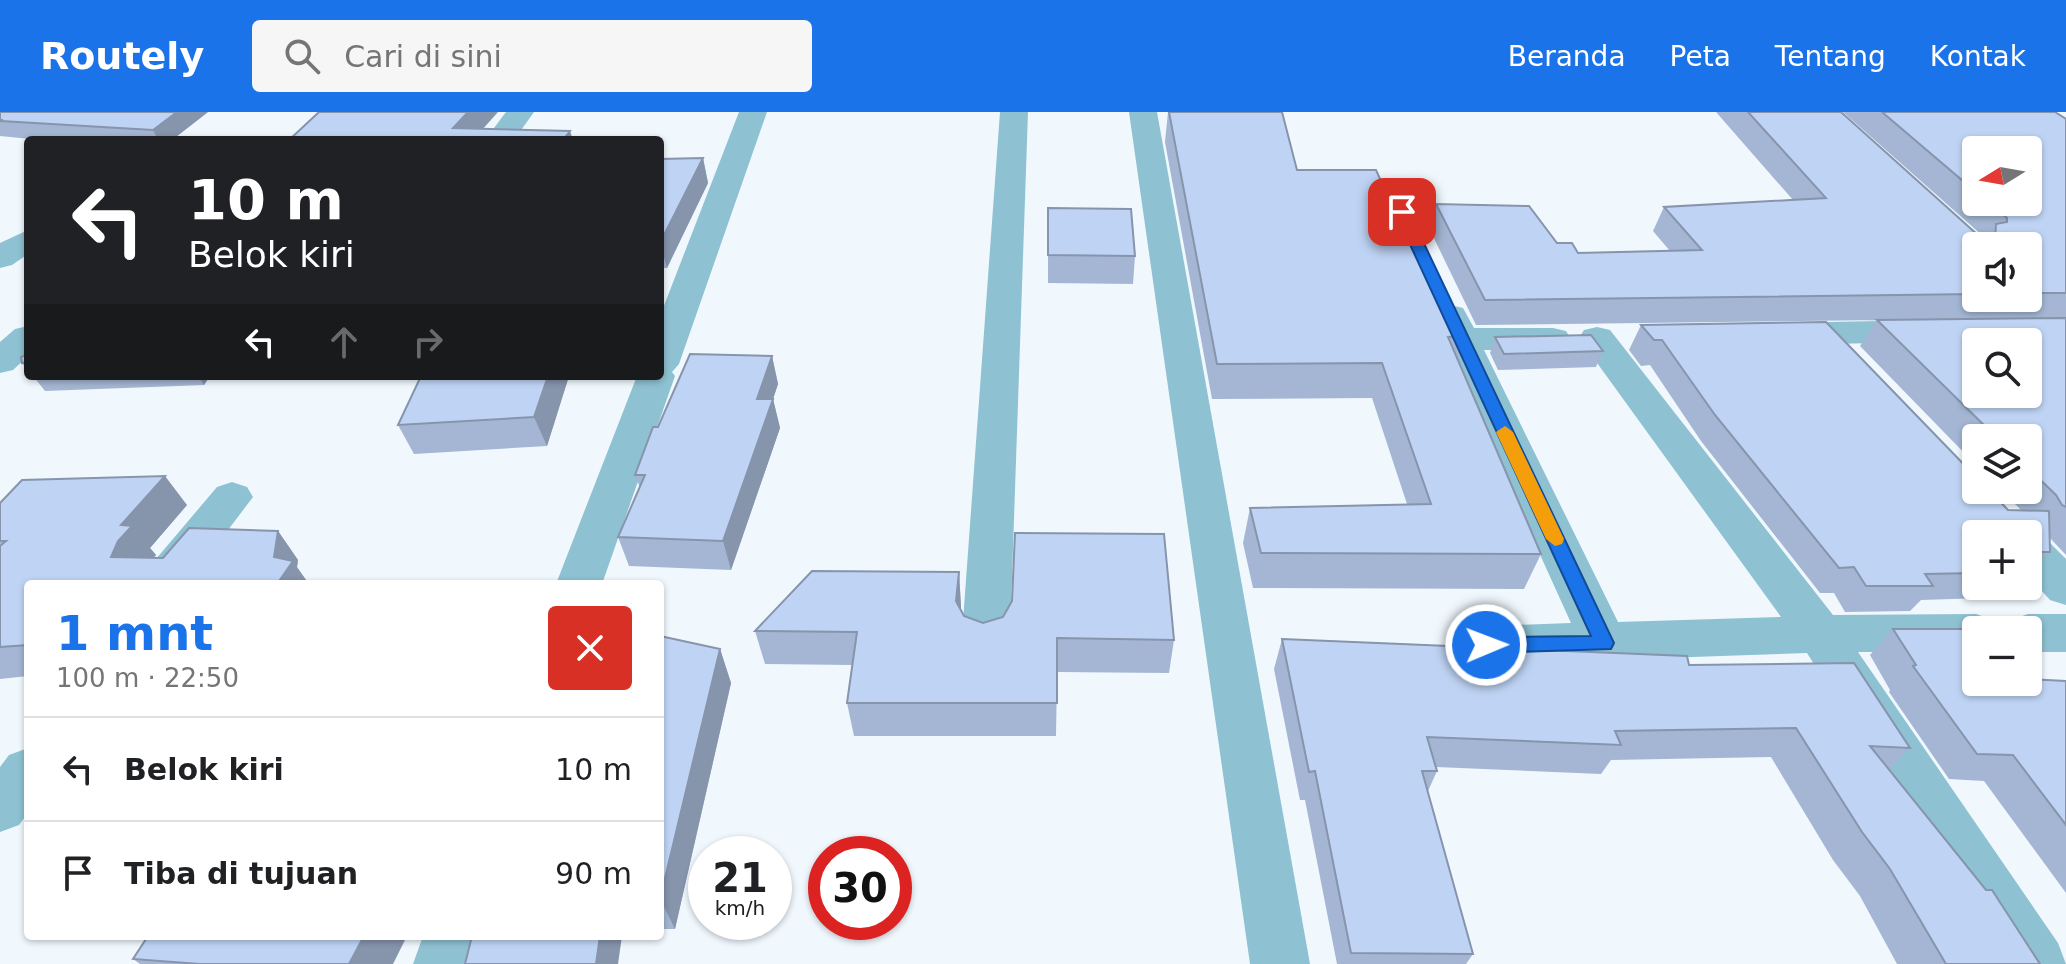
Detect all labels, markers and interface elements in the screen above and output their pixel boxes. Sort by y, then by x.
search box [252,20,812,92]
text: Routely [40,34,204,78]
icon: search [280,34,324,78]
text: Cari di sini [344,39,502,74]
text: Beranda [1508,40,1626,73]
text: Peta [1670,40,1731,73]
text: Tentang [1775,40,1886,73]
text: Kontak [1930,40,2026,73]
north arrow [1962,136,2042,216]
map controls [1962,136,2042,696]
text: 10 m [188,167,344,232]
icon: left [56,168,160,272]
pin [1368,178,1436,246]
icon: arrive [1380,190,1424,234]
button: sound [1962,232,2042,312]
text: Belok kiri [188,234,355,275]
icon: left [238,320,282,364]
icon: ahead [322,320,366,364]
icon: right [406,320,450,364]
button: search [1962,328,2042,408]
button: layers [1962,424,2042,504]
button: + [1962,520,2042,600]
position arrow [1444,603,1528,687]
text: 1 mnt [56,605,213,661]
button: close [548,606,632,690]
button: − [1962,616,2042,696]
text: 100 m · 22:50 [56,663,239,693]
icon: left [56,747,100,791]
text: Belok kiri [124,752,284,787]
text: 10 m [555,752,632,787]
speed limit sign: 30 [808,836,912,940]
icon: arrive [56,851,100,895]
text: 21 [712,855,768,901]
text: Tiba di tujuan [124,856,358,891]
text: 90 m [555,856,632,891]
text: km/h [715,896,765,920]

